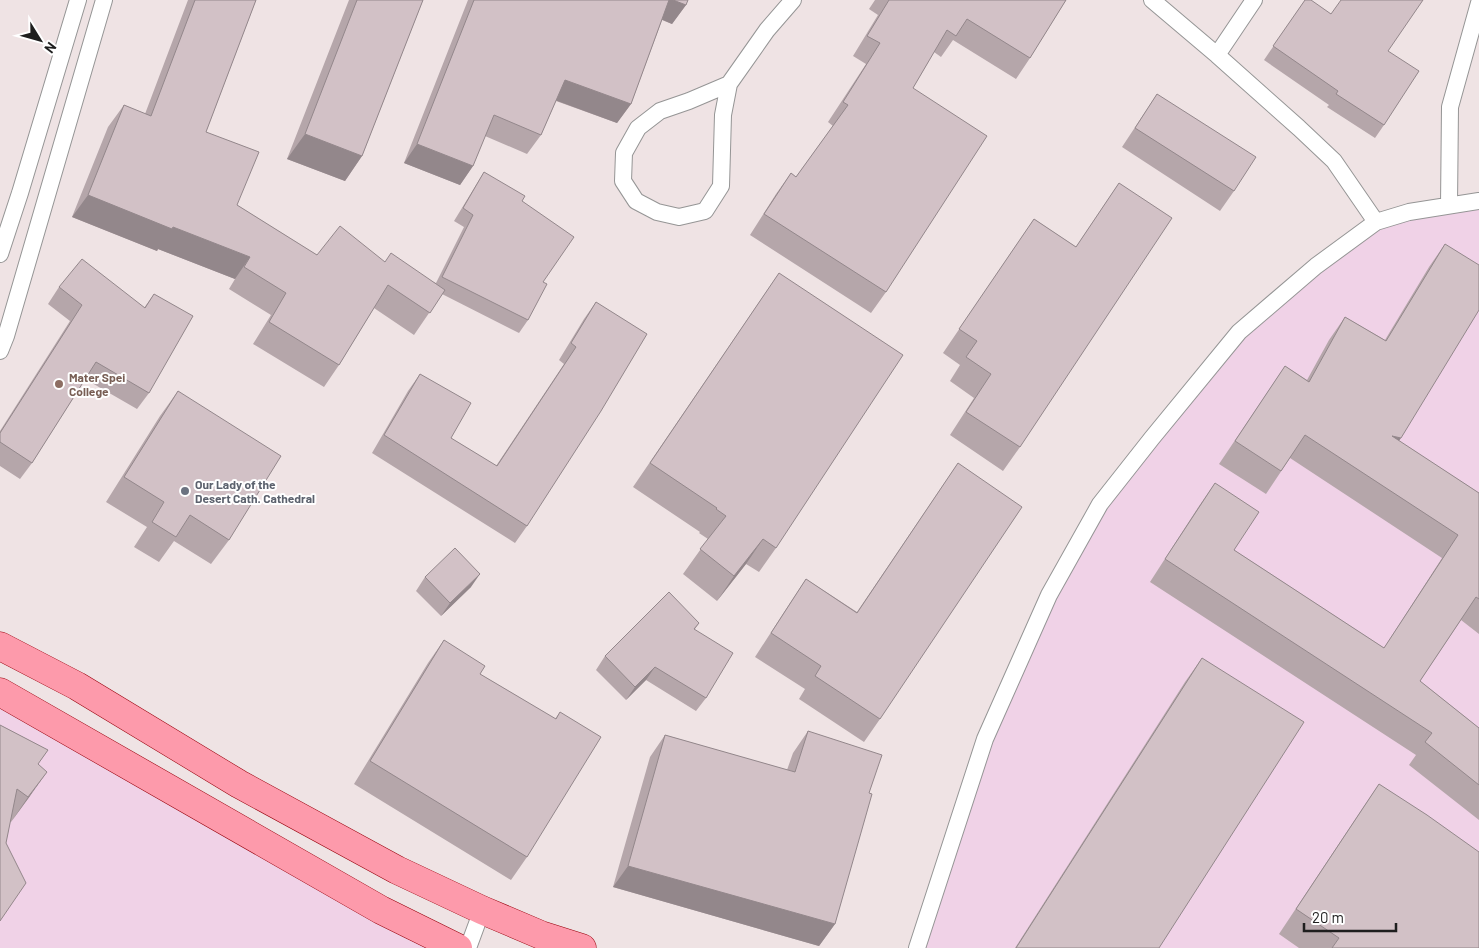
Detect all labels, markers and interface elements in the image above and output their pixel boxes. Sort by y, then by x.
north arrow [15,15,65,65]
text: N [41,39,60,57]
place label: Mater Spei College [69,370,125,398]
marker: Mater Spei College [53,378,65,390]
place label: Our Lady of the Desert Cath. Cathedral [195,477,315,505]
marker: Our Lady of the Desert Cath. Cathedral [179,485,191,497]
scale bar [1304,900,1396,932]
text: 20 m [1312,908,1344,926]

